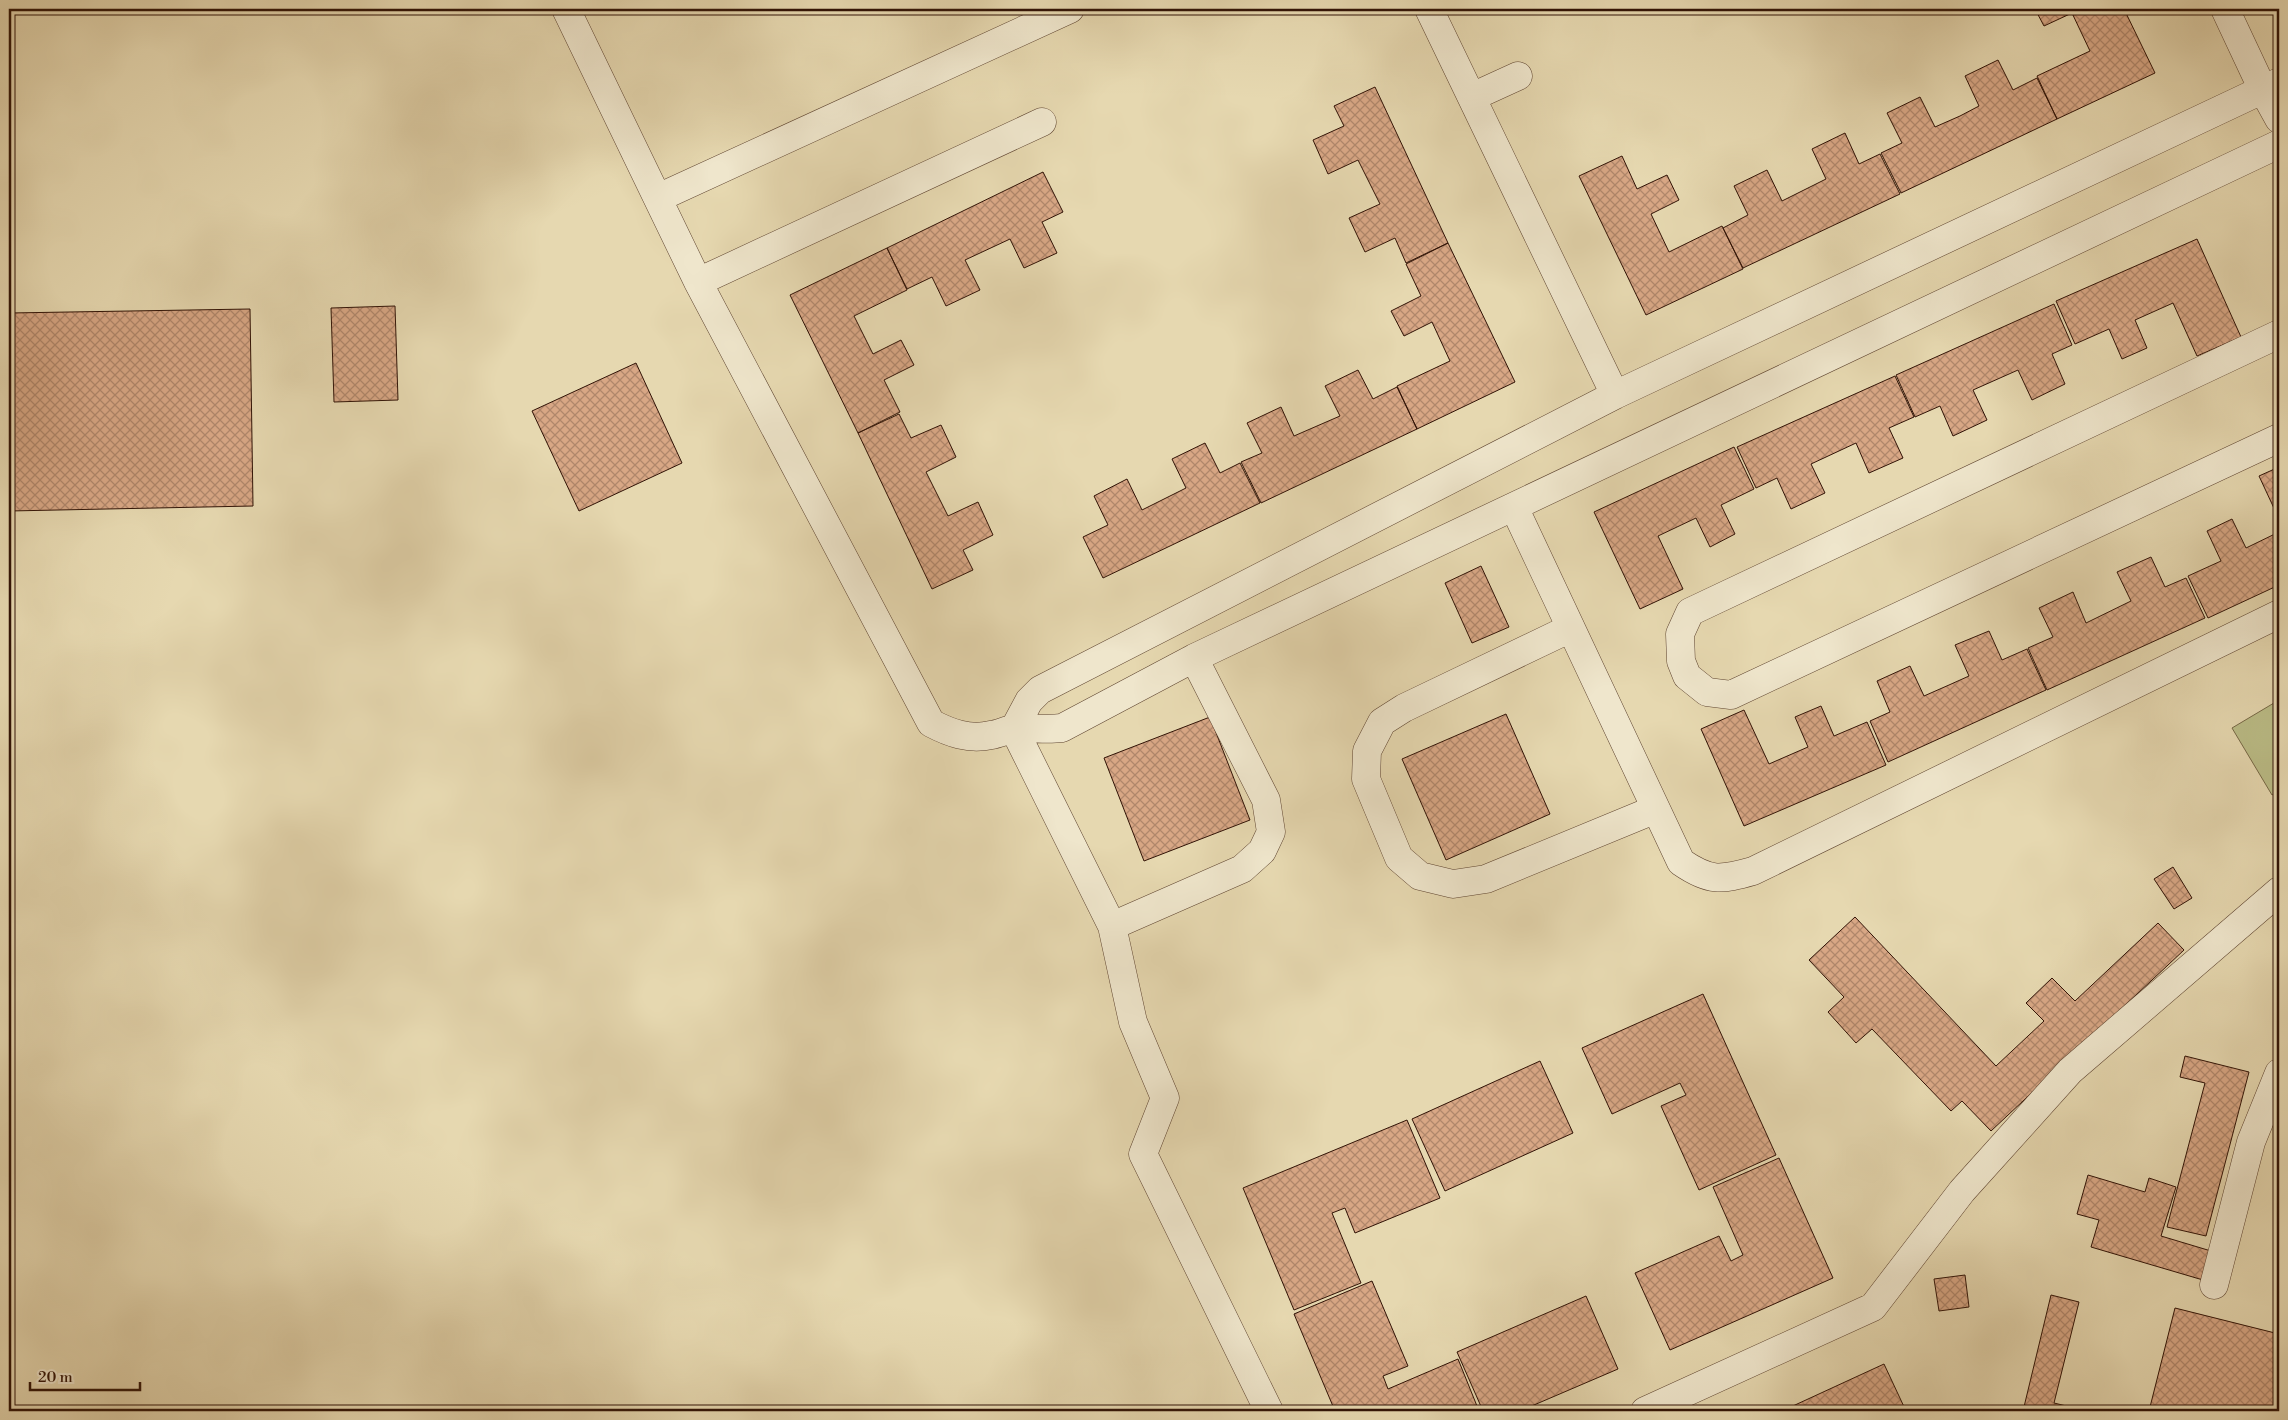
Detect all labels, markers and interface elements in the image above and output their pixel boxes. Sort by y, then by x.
scale bar [30,1360,140,1392]
text: 20 m [38,1368,73,1387]

